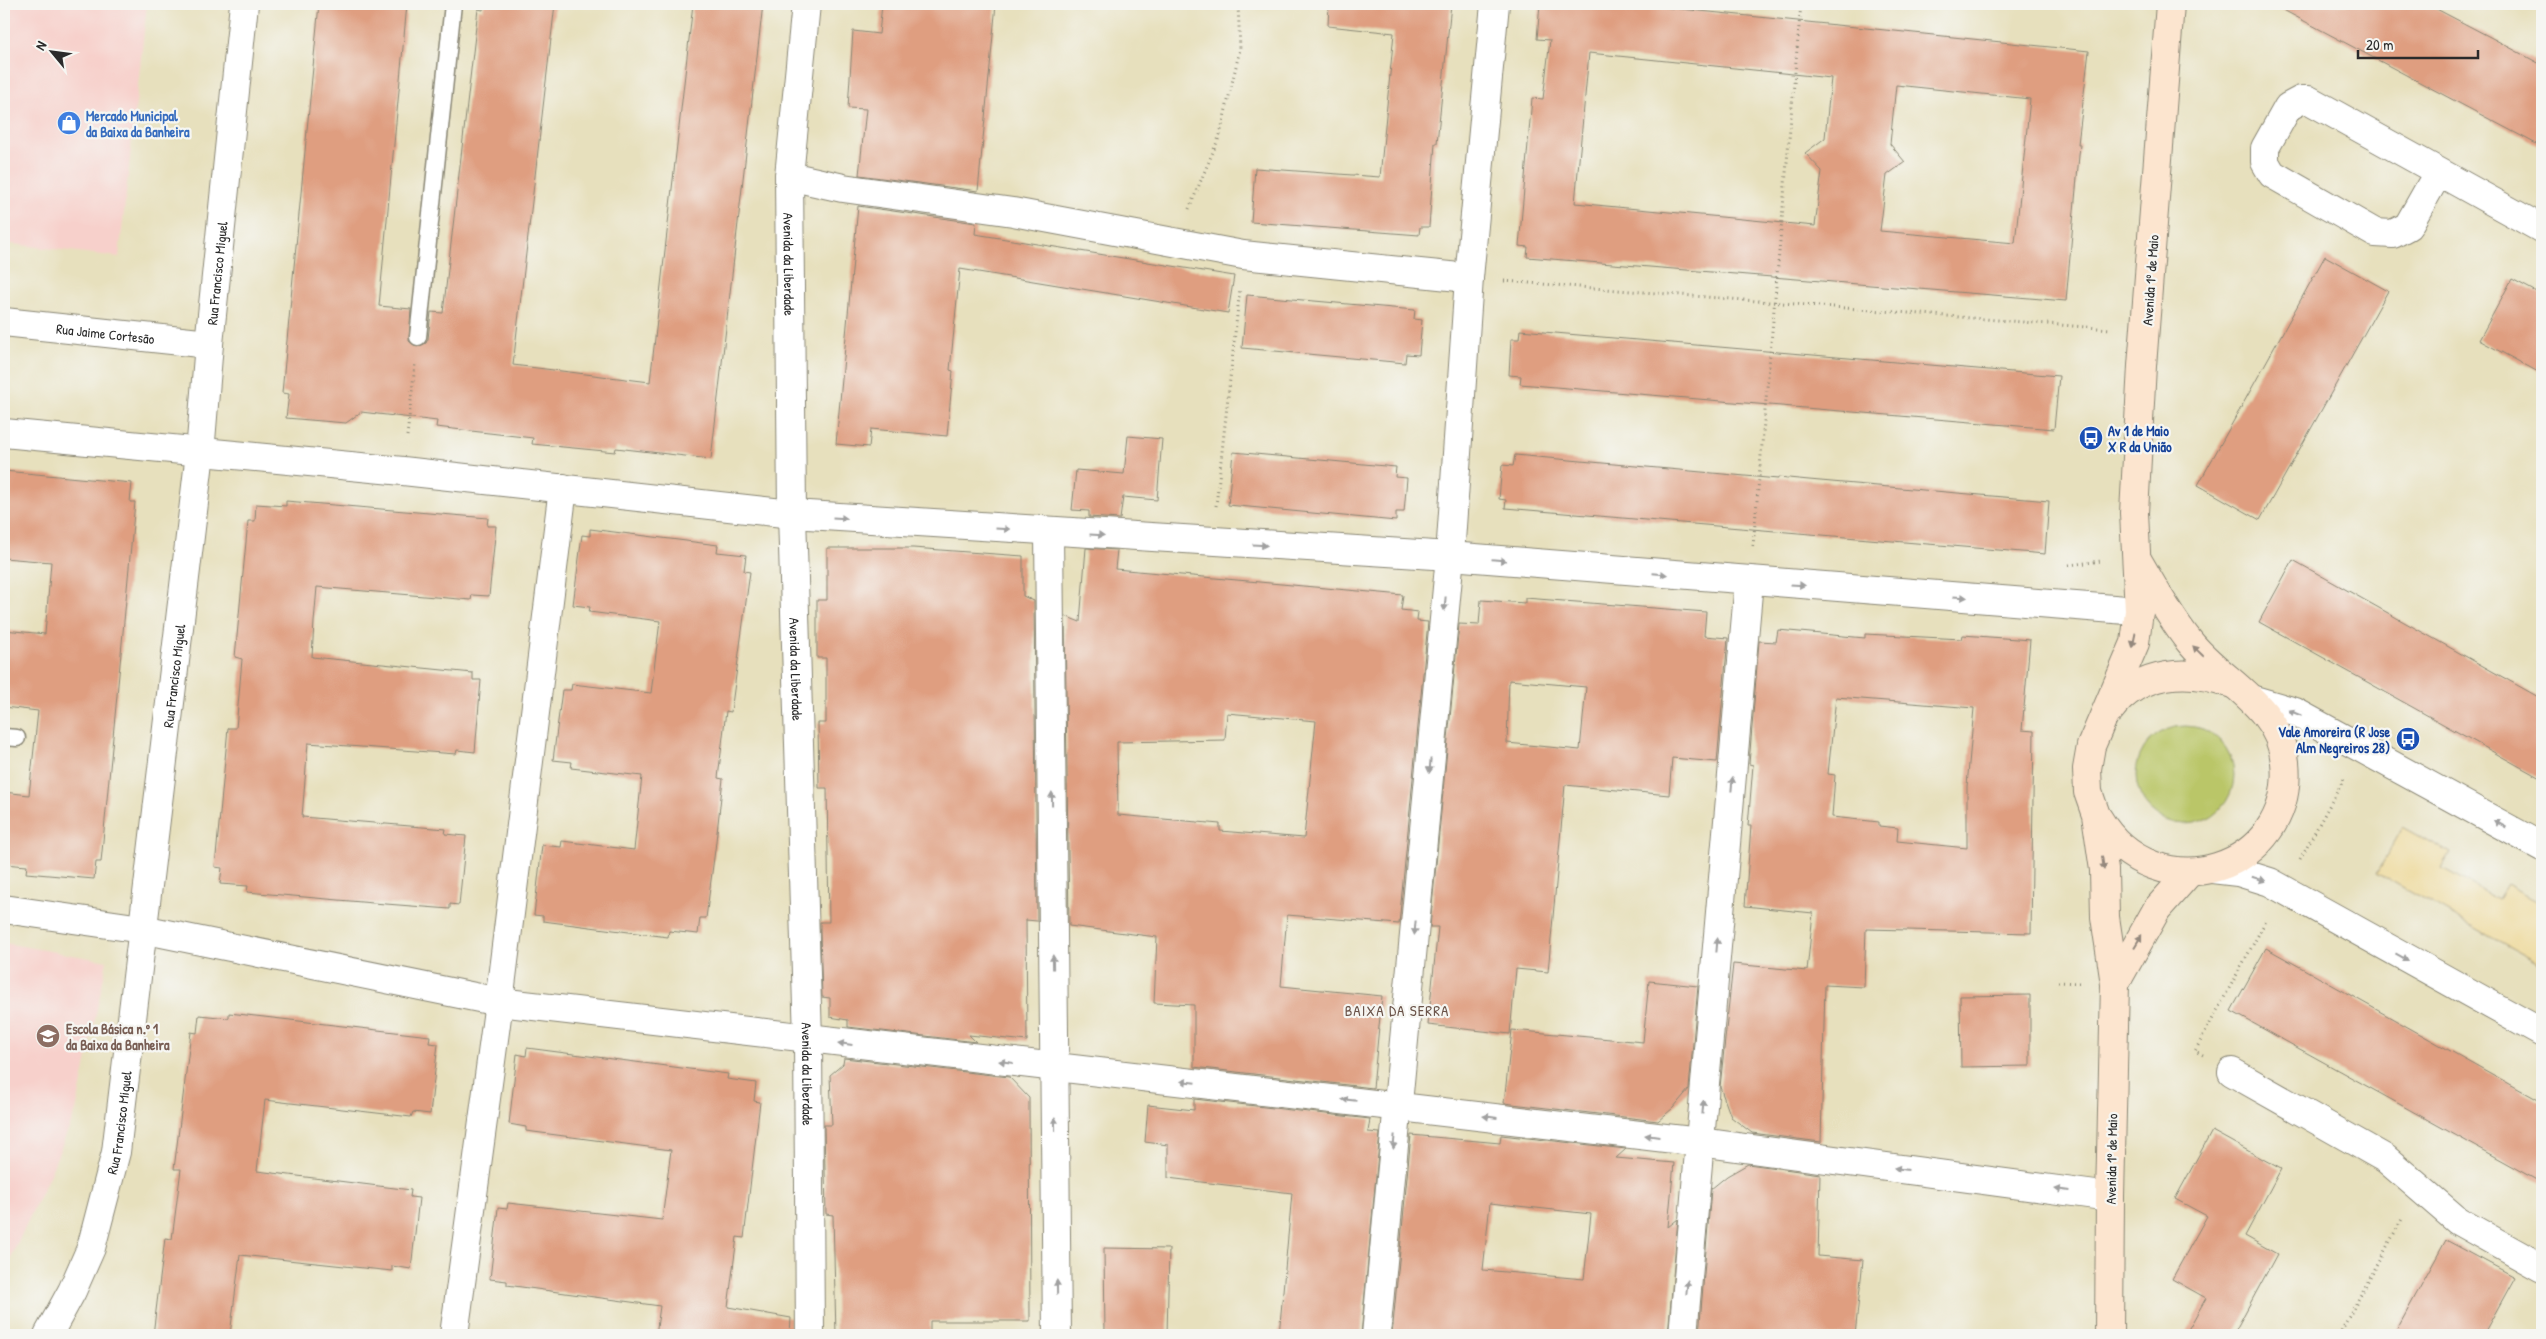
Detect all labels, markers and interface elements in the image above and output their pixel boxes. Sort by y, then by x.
north arrow [28,28,78,78]
scale bar [2358,28,2478,60]
text: 20 m [2366,34,2393,55]
text: N [30,37,51,53]
place label: Mercado Municipal da Baixa da Banheira [86,106,190,141]
shop icon: Mercado Municipal da Baixa da Banheira [56,110,82,136]
street label: Avenida da Liberdade [780,213,800,316]
street label: Rua Francisco Miguel [202,220,231,326]
street label: Avenida 1º de Maio [2137,234,2163,326]
street label: Rua Jaime Cortesão [55,318,156,348]
place label: Av 1 de Maio X R da União [2108,421,2172,456]
bus stop icon: Av 1 de Maio X R da União [2078,425,2104,451]
one-way arrow [833,514,849,522]
one-way arrow [995,525,1011,533]
one-way arrow [1090,531,1106,539]
one-way arrow [1252,541,1268,549]
one-way arrow [1491,556,1507,564]
one-way arrow [1653,570,1669,578]
one-way arrow [1790,581,1806,589]
one-way arrow [1952,594,1968,602]
one-way arrow [1441,597,1449,613]
street label: Avenida da Liberdade [786,617,808,721]
street label: Rua Francisco Miguel [158,623,189,729]
one-way arrow [2130,633,2138,649]
one-way arrow [2193,645,2205,657]
one-way arrow [2287,709,2302,717]
place label: Vale Amoreira (R Jose Alm Negreiros 28) [2278,722,2390,759]
bus stop icon: Vale Amoreira (R Jose Alm Negreiros 28) [2395,726,2421,752]
one-way arrow [1426,758,1434,774]
one-way arrow [1728,775,1736,791]
one-way arrow [1048,791,1056,807]
one-way arrow [2493,819,2506,828]
one-way arrow [2099,855,2107,871]
one-way arrow [2252,875,2267,883]
one-way arrow [1410,920,1418,936]
one-way arrow [2134,934,2143,947]
one-way arrow [1714,937,1722,953]
one-way arrow [2395,952,2408,961]
one-way arrow [1049,953,1057,969]
district label: BAIXA DA SERRA [1345,1000,1449,1021]
place label: Escola Básica n.º 1 da Baixa da Banheira [66,1019,170,1054]
street label: Avenida da Liberdade [798,1022,818,1126]
school or university icon: Escola Básica n.º 1 da Baixa da Banheira [35,1023,61,1049]
one-way arrow [836,1040,852,1048]
one-way arrow [998,1058,1014,1066]
street label: Rua Francisco Miguel [101,1069,135,1176]
one-way arrow [1179,1078,1195,1086]
one-way arrow [1341,1096,1357,1104]
one-way arrow [1699,1099,1707,1115]
one-way arrow [1482,1113,1498,1121]
street label: Avenida 1º de Maio [2101,1113,2121,1205]
one-way arrow [1051,1116,1059,1132]
one-way arrow [1643,1132,1659,1140]
one-way arrow [1390,1134,1398,1150]
one-way arrow [1892,1165,1908,1173]
one-way arrow [2053,1186,2069,1194]
one-way arrow [1053,1278,1061,1294]
one-way arrow [1684,1278,1692,1294]

